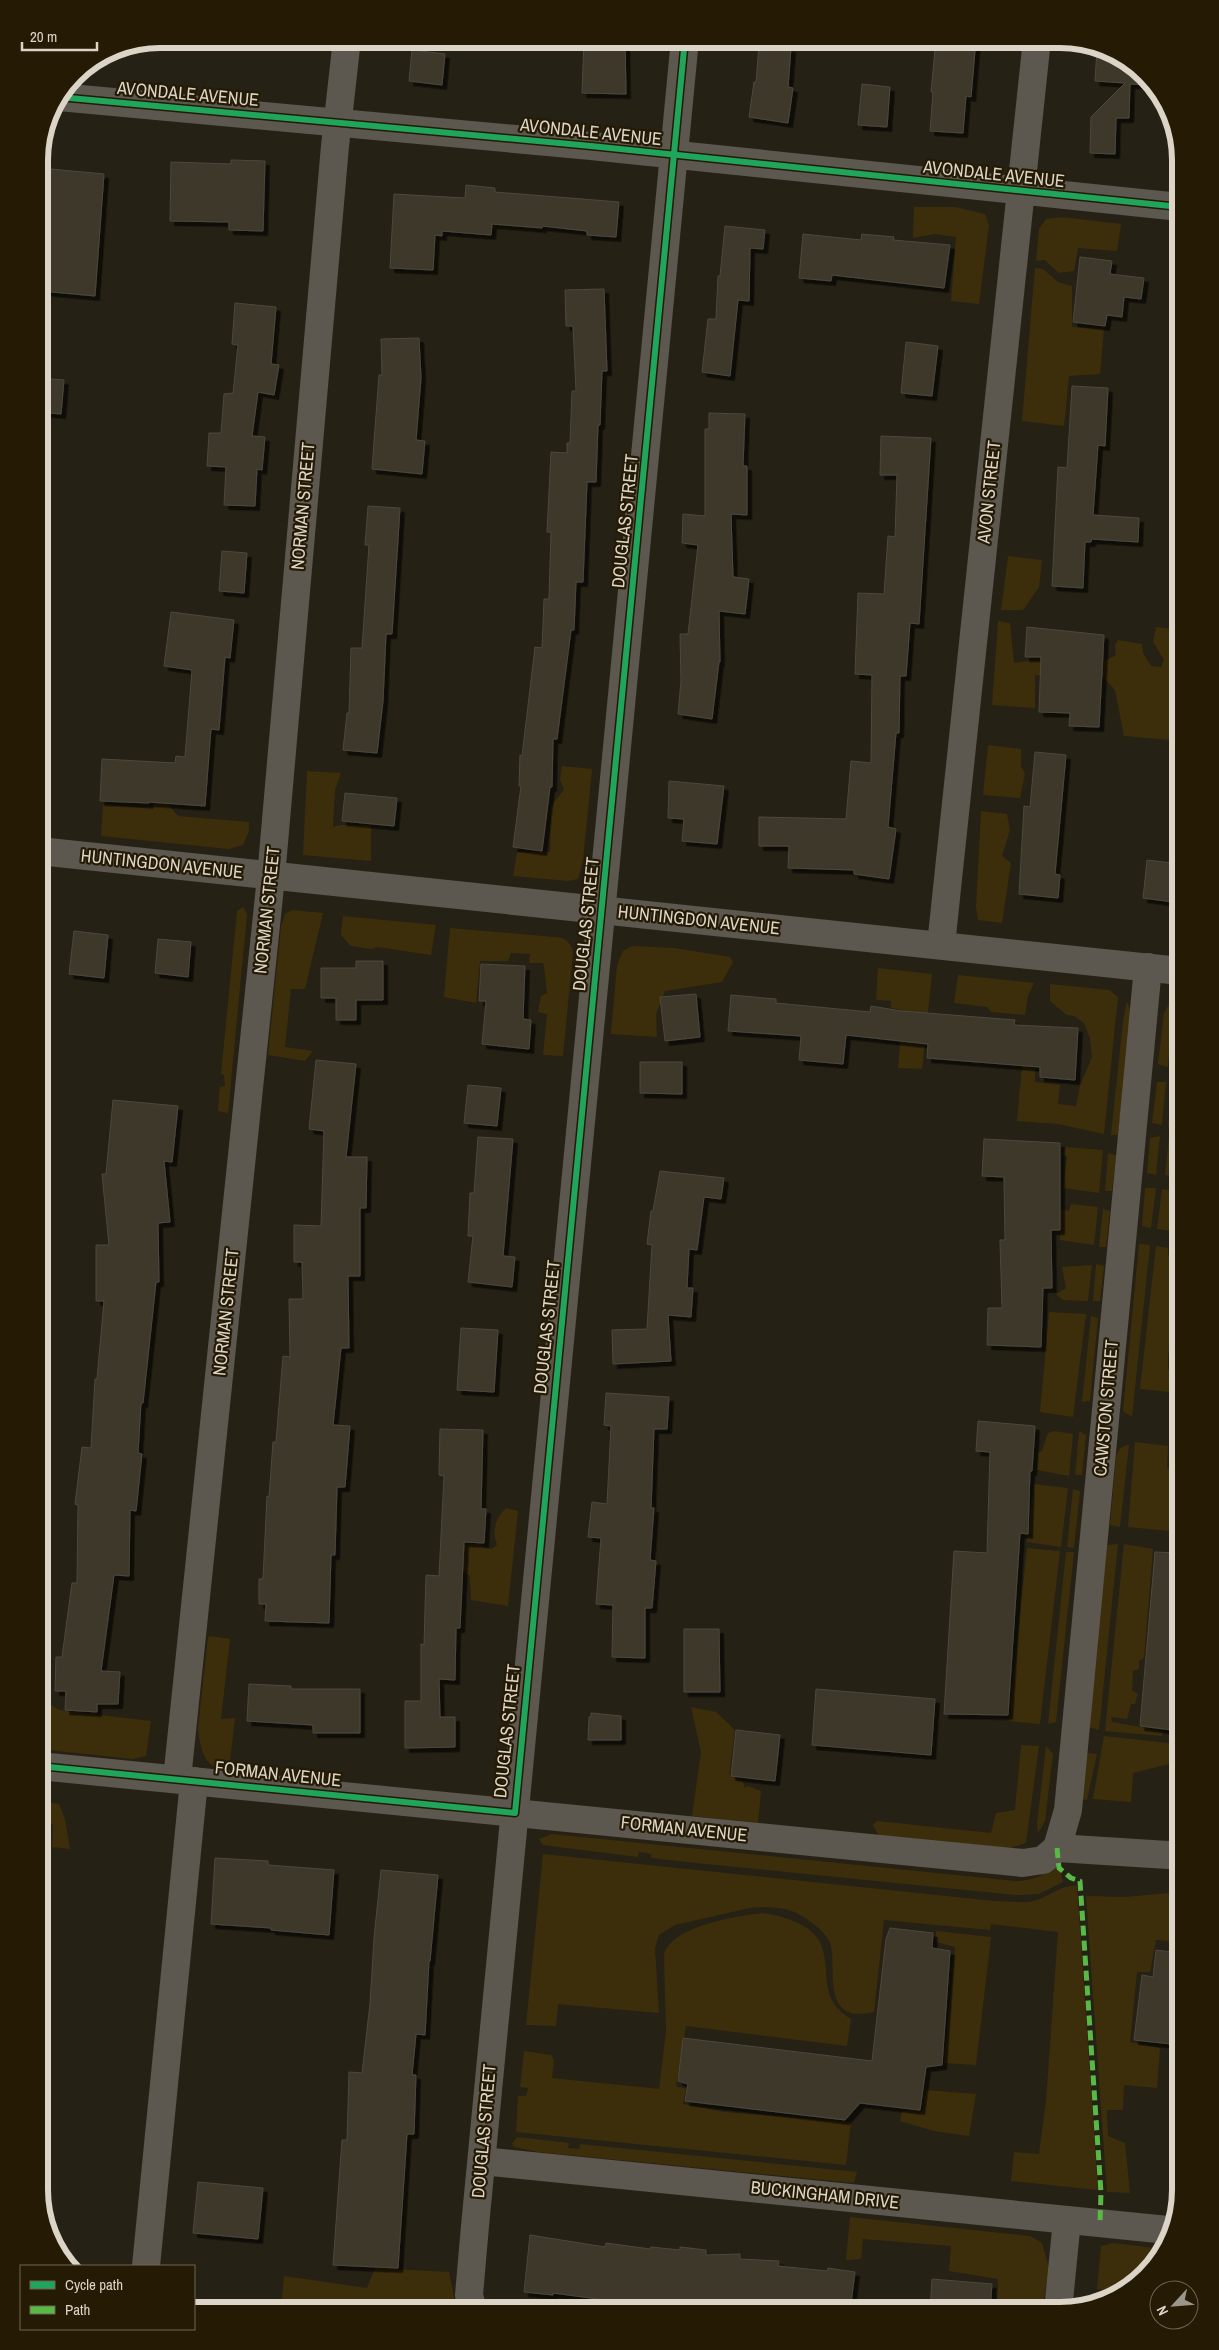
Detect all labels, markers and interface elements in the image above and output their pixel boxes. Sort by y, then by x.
scale bar [22,20,98,52]
text: 20 m [30,26,57,47]
street label: AVONDALE AVENUE [115,75,260,112]
street label: AVONDALE AVENUE [518,112,663,151]
street label: AVONDALE AVENUE [921,154,1066,193]
street label: AVON STREET [971,439,1006,546]
street label: NORMAN STREET [284,441,321,571]
street label: DOUGLAS STREET [605,453,644,589]
street label: HUNTINGDON AVENUE [80,843,244,884]
street label: NORMAN STREET [247,845,286,975]
street label: DOUGLAS STREET [566,856,605,992]
street label: HUNTINGDON AVENUE [617,899,781,940]
street label: NORMAN STREET [206,1247,245,1377]
street label: DOUGLAS STREET [527,1259,566,1395]
street label: CAWSTON STREET [1087,1339,1124,1477]
street label: DOUGLAS STREET [487,1663,526,1799]
street label: FORMAN AVENUE [214,1754,342,1793]
street label: FORMAN AVENUE [620,1809,748,1848]
street label: DOUGLAS STREET [465,2063,502,2199]
street label: BUCKINGHAM DRIVE [750,2174,901,2215]
legend [20,2265,195,2330]
text: Cycle path [65,2274,123,2295]
north arrow [1149,2280,1199,2330]
text: Path [65,2299,90,2320]
text: N [1152,2303,1172,2318]

